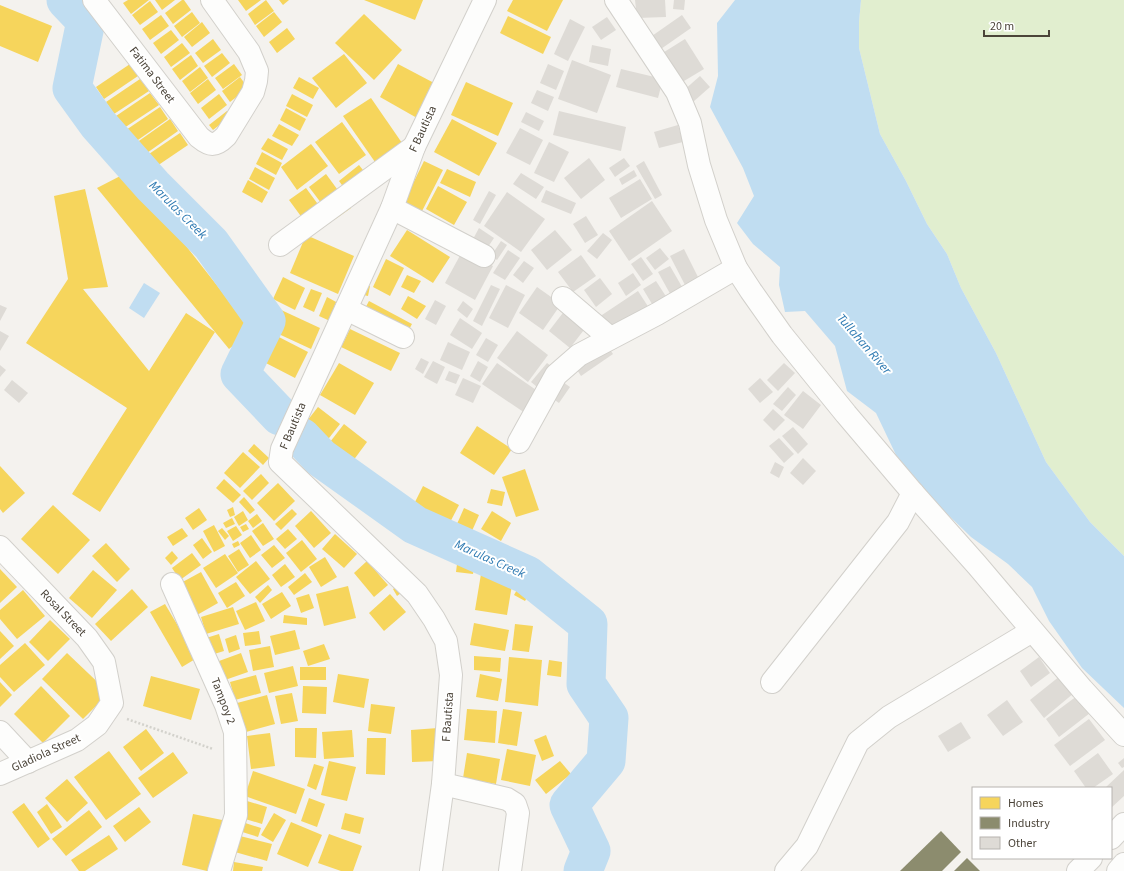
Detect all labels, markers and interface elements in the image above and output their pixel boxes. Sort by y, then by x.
scale bar [984,12,1049,38]
text: 20 m [990,18,1014,35]
street label: Fatima Street [125,43,179,107]
street label: F Bautista [405,103,441,155]
water label: Marulas Creek [145,177,212,244]
water label: Tullahan River [832,310,896,379]
street label: F Bautista [275,400,311,452]
water label: Marulas Creek [452,535,529,583]
street label: Rosal Street [36,586,90,640]
street label: Tampoy 2 [206,675,240,727]
street label: F Bautista [438,692,458,742]
street label: Gladiola Street [9,730,83,776]
legend [972,787,1112,859]
text: Homes [1008,795,1043,812]
text: Industry [1008,815,1050,832]
text: Other [1008,835,1038,852]

